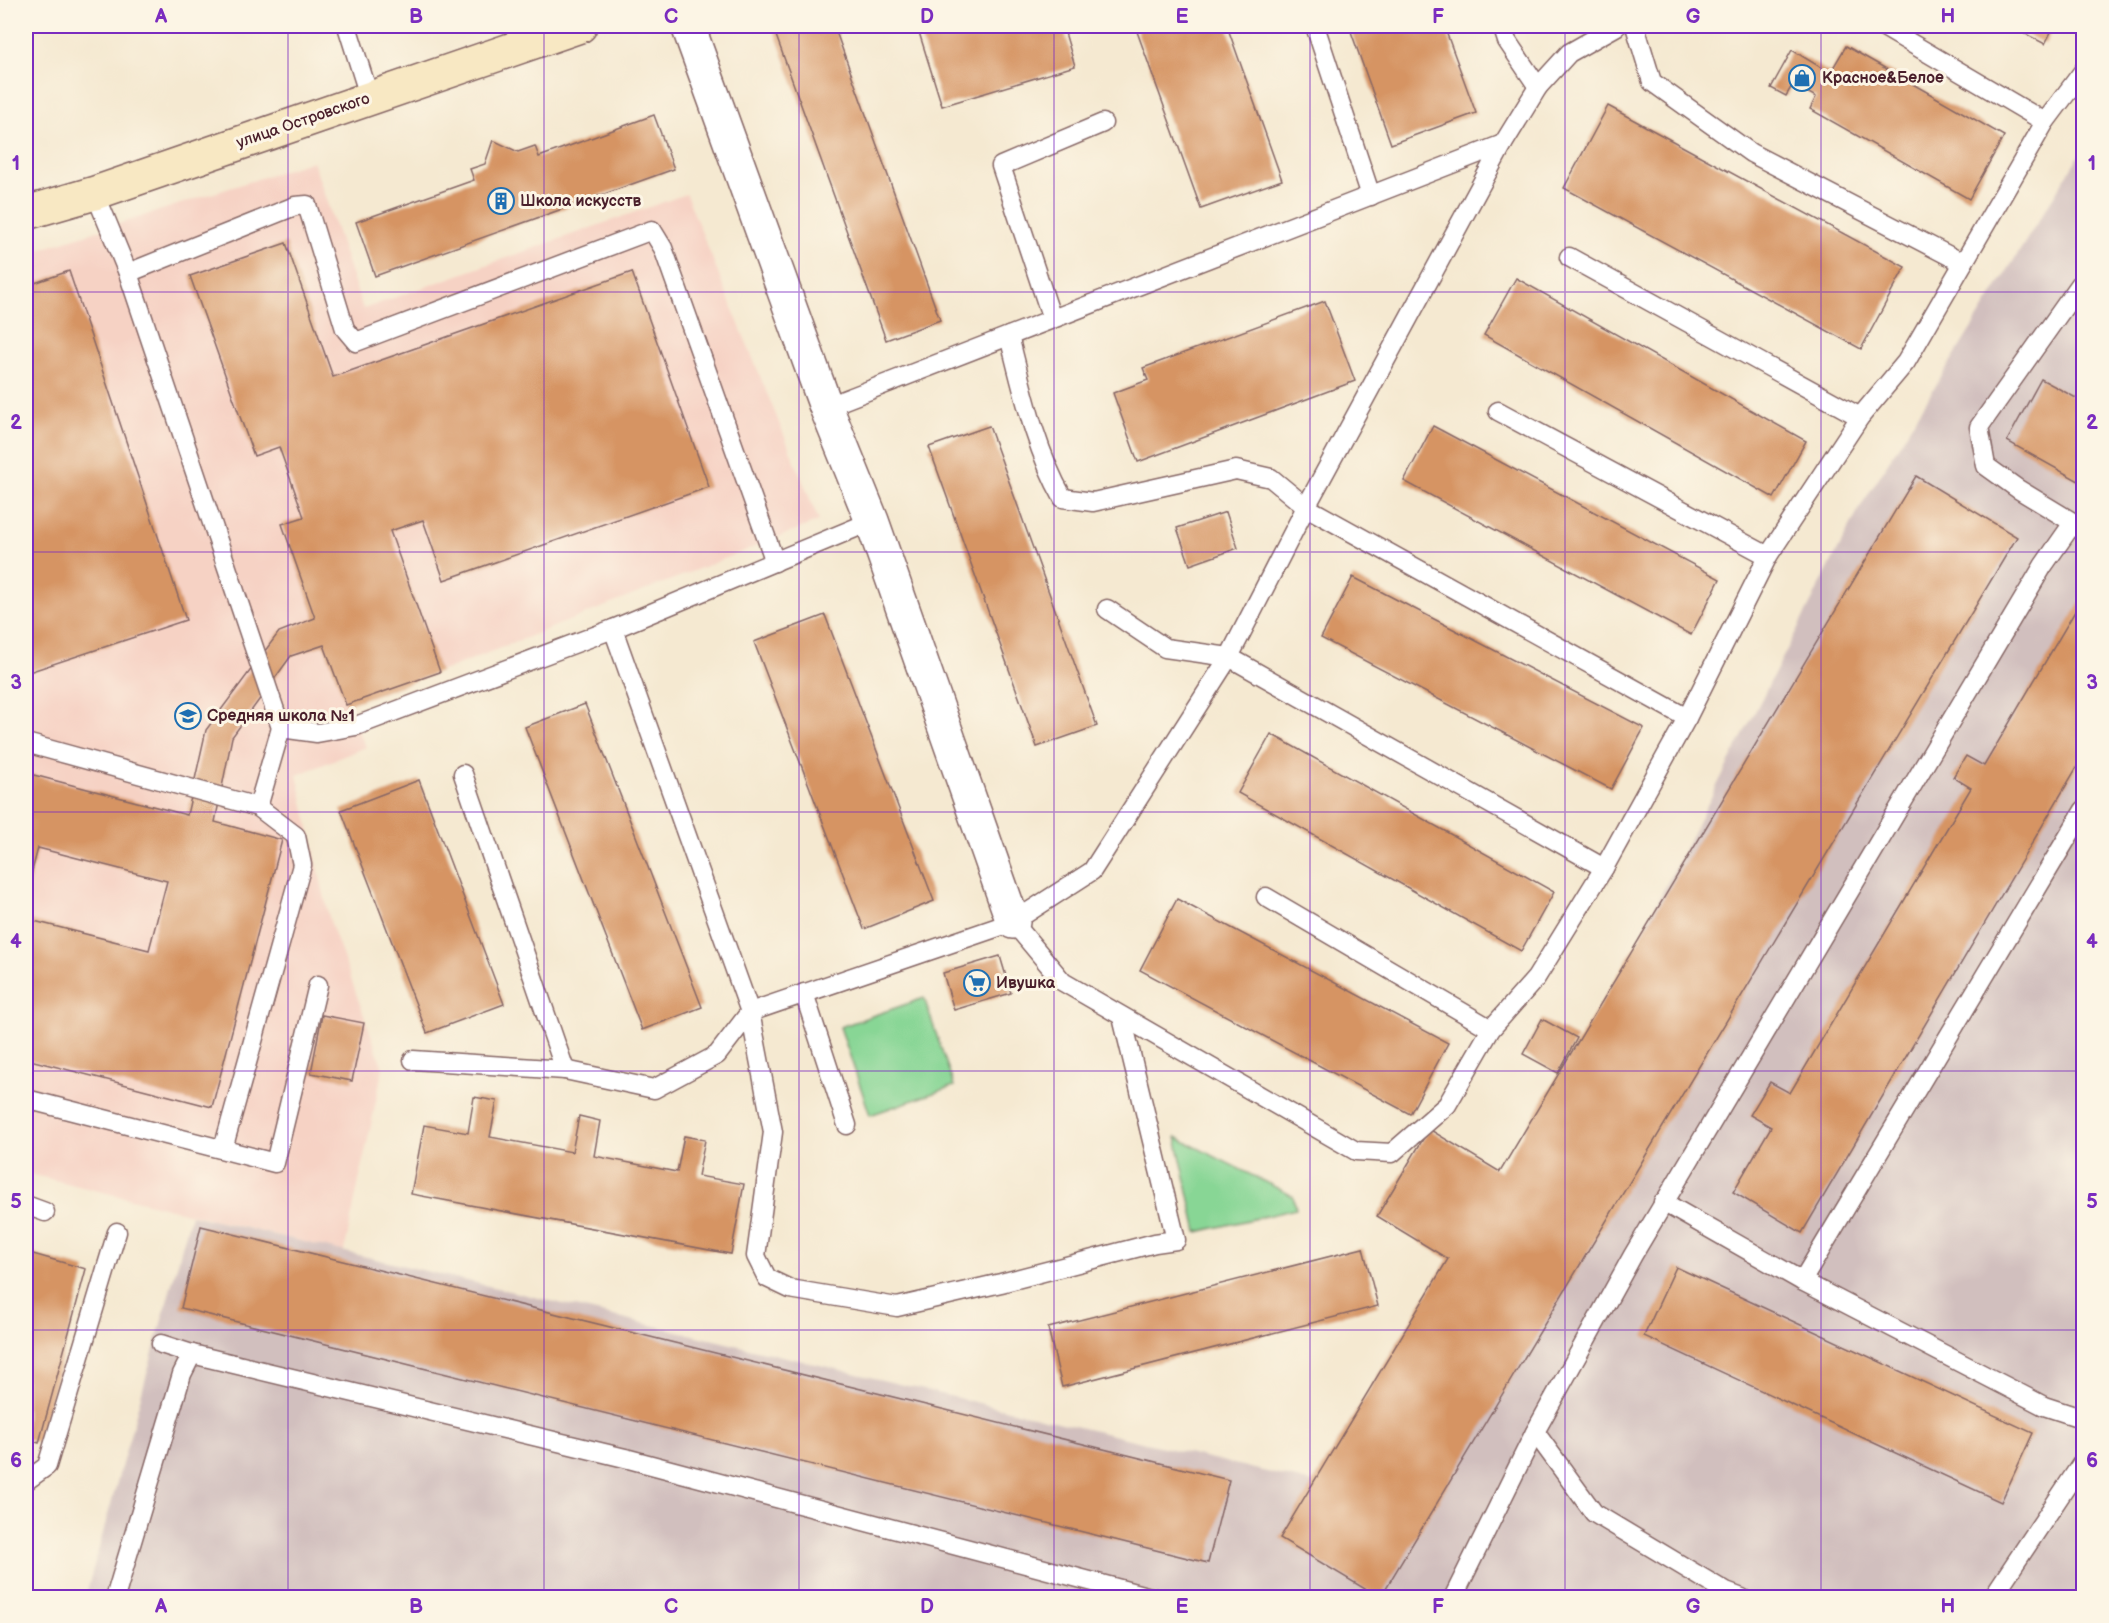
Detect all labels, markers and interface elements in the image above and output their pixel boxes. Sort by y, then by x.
text: A [154,5,168,29]
text: B [409,5,423,29]
text: C [664,5,678,29]
text: D [920,5,934,29]
text: E [1176,5,1189,29]
text: F [1432,5,1444,29]
text: G [1686,5,1701,29]
text: H [1941,5,1955,29]
shop icon: Красное&Белое [1787,63,1817,93]
place label: Красное&Белое [1822,69,1944,88]
street label: улица Островского [234,89,372,153]
text: 1 [12,152,20,176]
text: 1 [2088,152,2096,176]
building icon: Школа искусств [486,186,516,216]
place label: Школа искусств [520,192,642,211]
text: 2 [10,411,22,435]
text: 2 [2086,411,2098,435]
text: 3 [10,671,22,695]
text: 3 [2086,671,2098,695]
school or university icon: Средняя школа №1 [173,701,203,731]
place label: Средняя школа №1 [207,707,355,726]
text: 4 [10,930,22,954]
text: 4 [2086,930,2098,954]
supermarket icon: Ивушка [962,968,992,998]
place label: Ивушка [996,974,1056,993]
text: 5 [10,1190,22,1214]
text: 5 [2086,1190,2098,1214]
text: 6 [10,1449,22,1473]
text: 6 [2086,1449,2098,1473]
text: A [154,1595,168,1619]
text: B [409,1595,423,1619]
text: C [664,1595,678,1619]
text: D [920,1595,934,1619]
text: E [1176,1595,1189,1619]
text: F [1432,1595,1444,1619]
text: G [1686,1595,1701,1619]
text: H [1941,1595,1955,1619]

